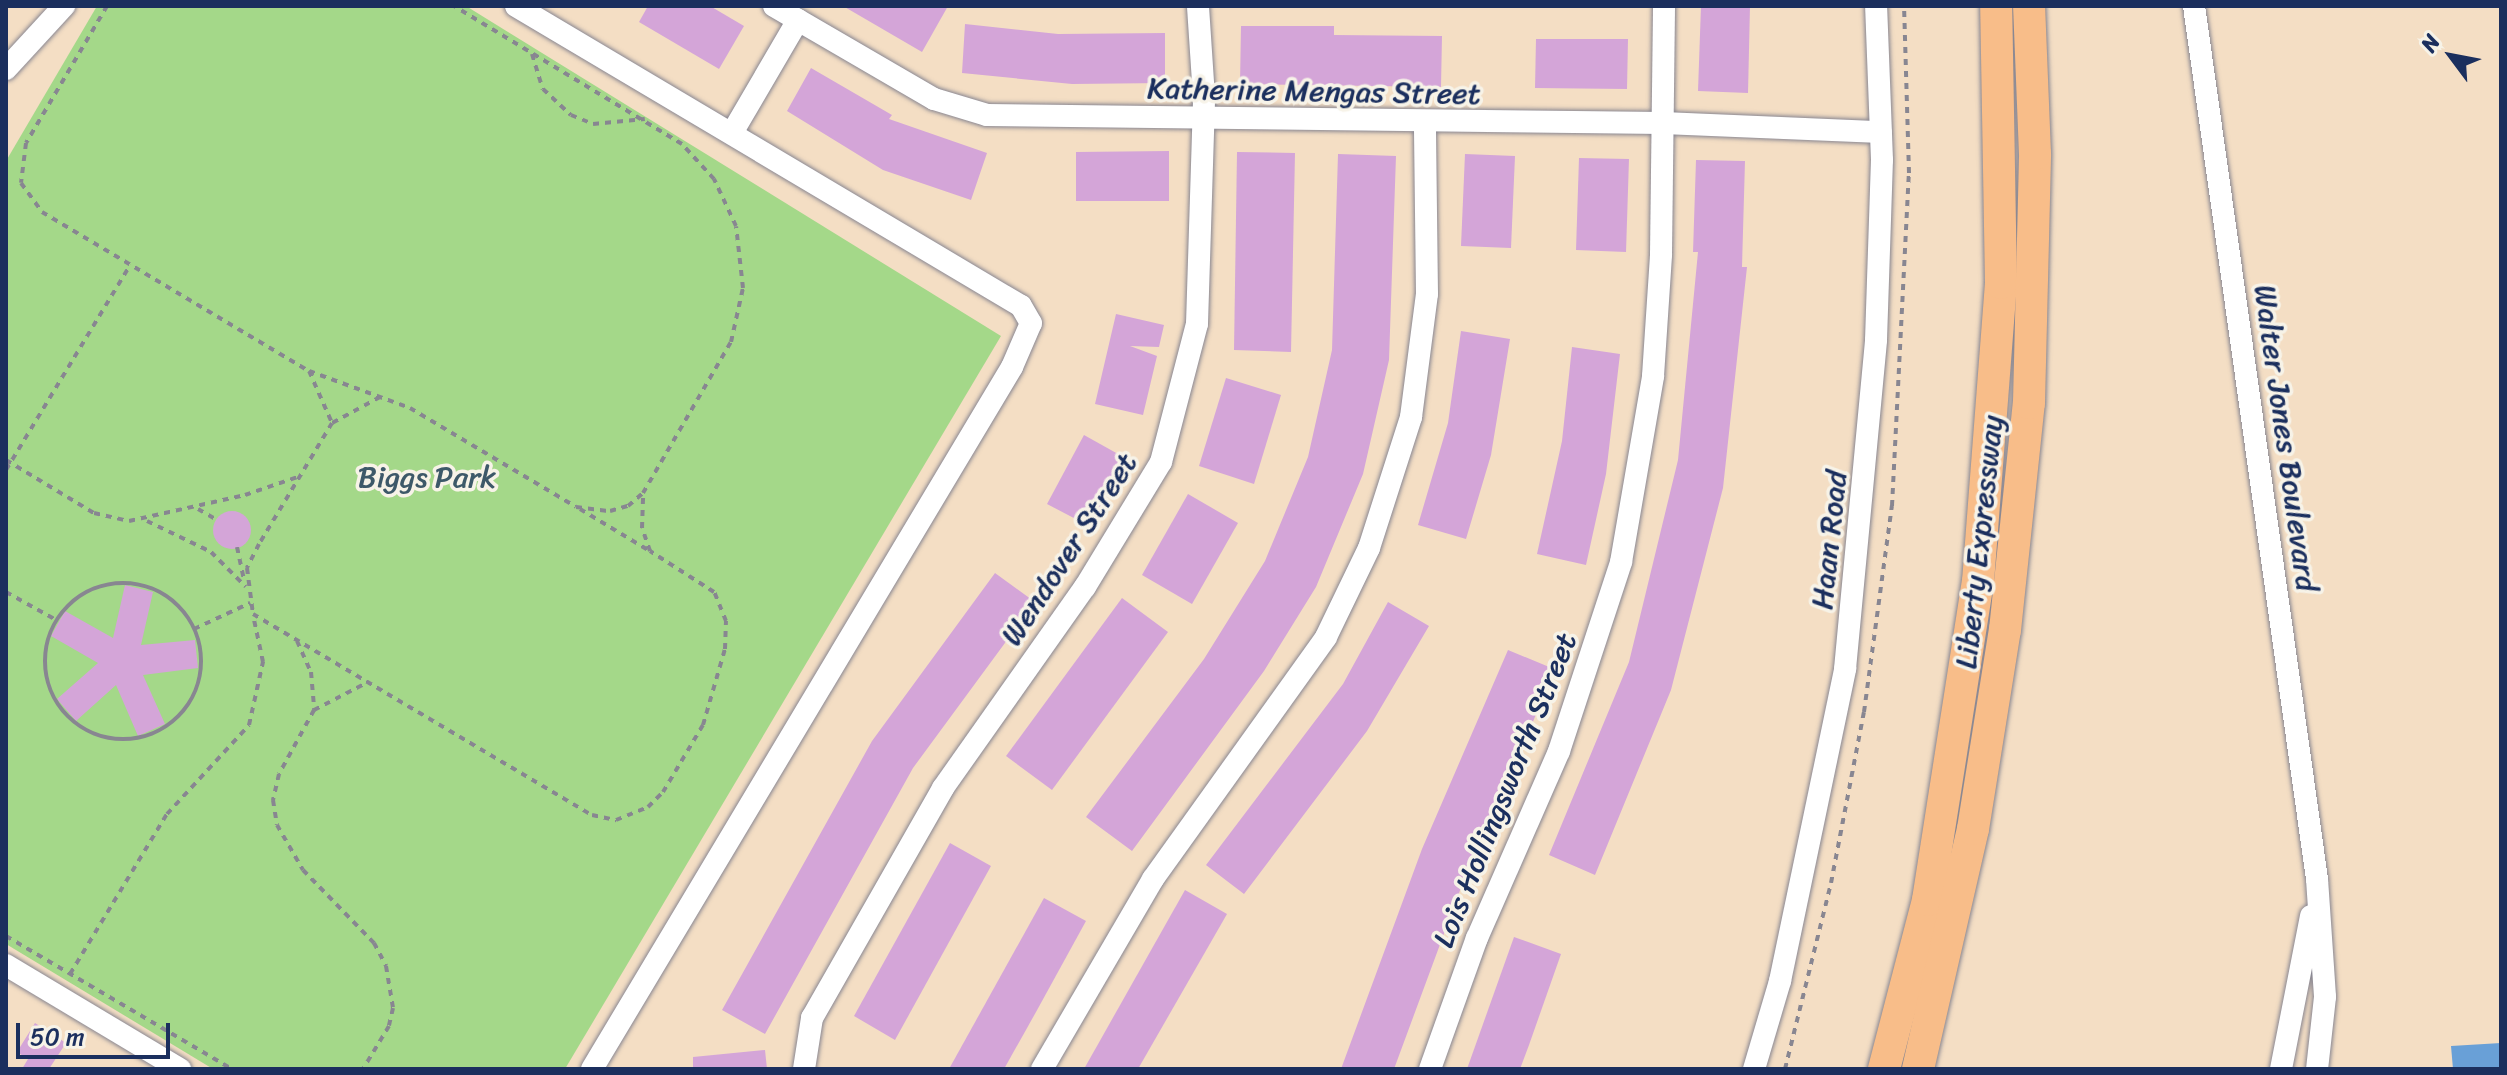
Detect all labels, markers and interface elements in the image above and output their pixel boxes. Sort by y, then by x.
north arrow [2411,16,2491,96]
text: N [2410,26,2451,60]
street label: Katherine Mengas Street [1148,70,1480,112]
street label: Walter Jones Boulevard [2247,283,2325,593]
street label: Liberty Expressway [1948,413,2010,671]
street label: Wendover Street [994,446,1144,652]
park label: Biggs Park [357,459,497,495]
street label: Haan Road [1804,469,1854,611]
street label: Lois Hollingsworth Street [1425,627,1585,953]
scale bar [20,1007,174,1057]
text: 50 m [30,1016,85,1058]

